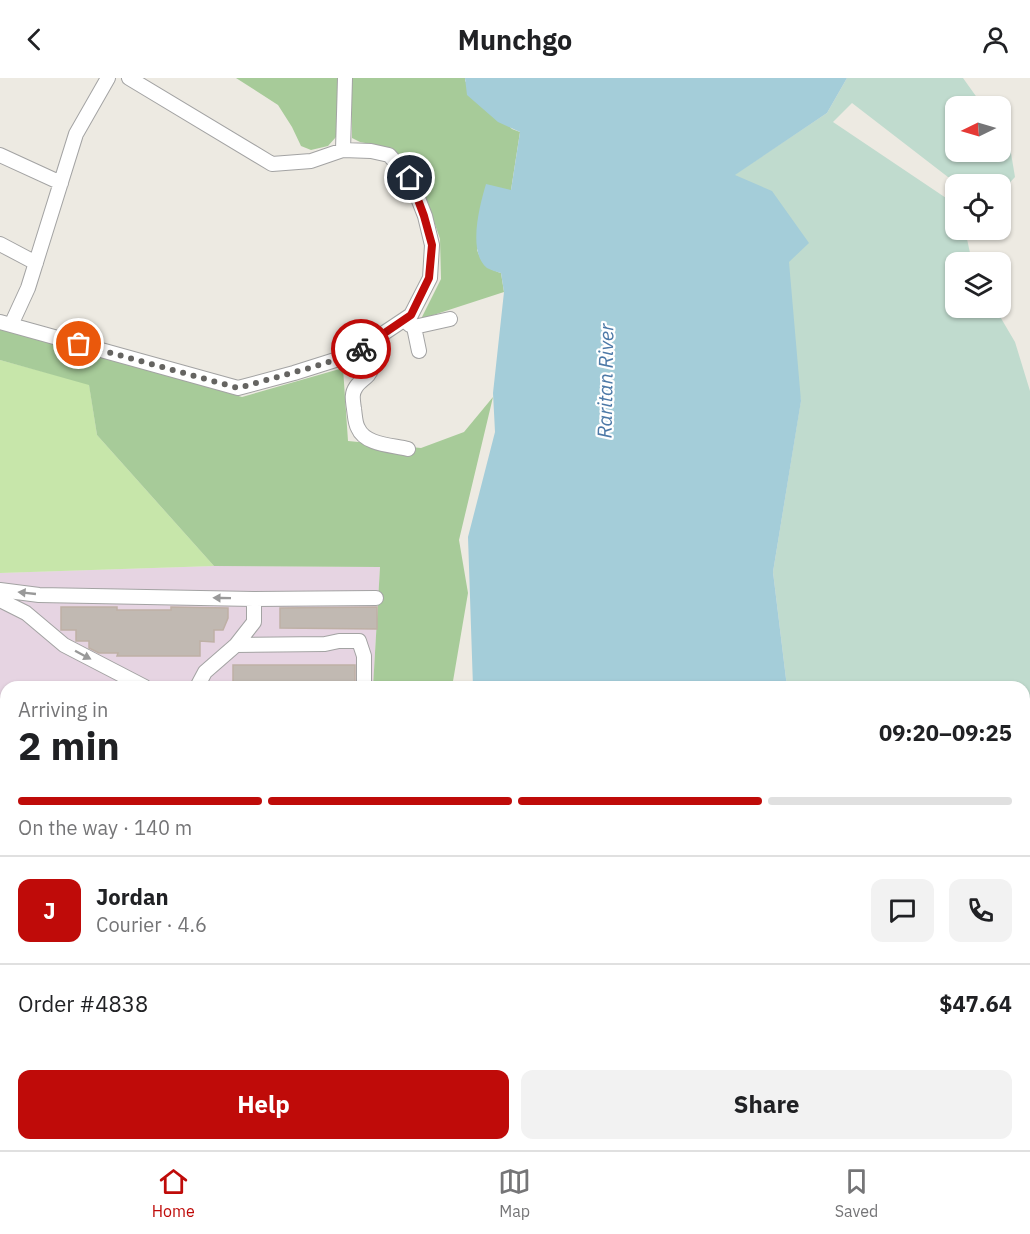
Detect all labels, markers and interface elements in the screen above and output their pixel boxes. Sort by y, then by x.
text: Munchgo [458,22,572,57]
icon: back [18,23,51,56]
icon: person [979,23,1012,56]
north arrow [945,96,1011,162]
map controls [945,96,1011,318]
pin [384,152,435,203]
icon: home [393,161,426,194]
button: locate [945,174,1011,240]
button: layers [945,252,1011,318]
pin [53,318,104,369]
courier [331,319,391,379]
water label: Raritan River [590,323,620,439]
icon: bag [62,327,95,360]
icon: bike [345,333,378,366]
one-way arrow [18,589,37,598]
one-way arrow [213,593,232,603]
one-way arrow [75,650,92,660]
text: Arriving in [18,696,108,723]
text: 09:20–09:25 [879,718,1012,747]
text: 2 min [18,720,120,771]
text: On the way · 140 m [18,814,192,841]
button: chat [871,879,934,942]
button: phone [949,879,1012,942]
text: Jordan [96,882,169,911]
text: J [43,896,56,925]
text: Courier · 4.6 [96,911,207,938]
text: Order #4838 [18,989,148,1018]
text: $47.64 [939,989,1012,1018]
button: Help [18,1070,509,1139]
button: Share [521,1070,1012,1139]
tab: Home [152,1165,195,1221]
tab: Map [498,1165,531,1221]
tab: Saved [835,1165,878,1221]

